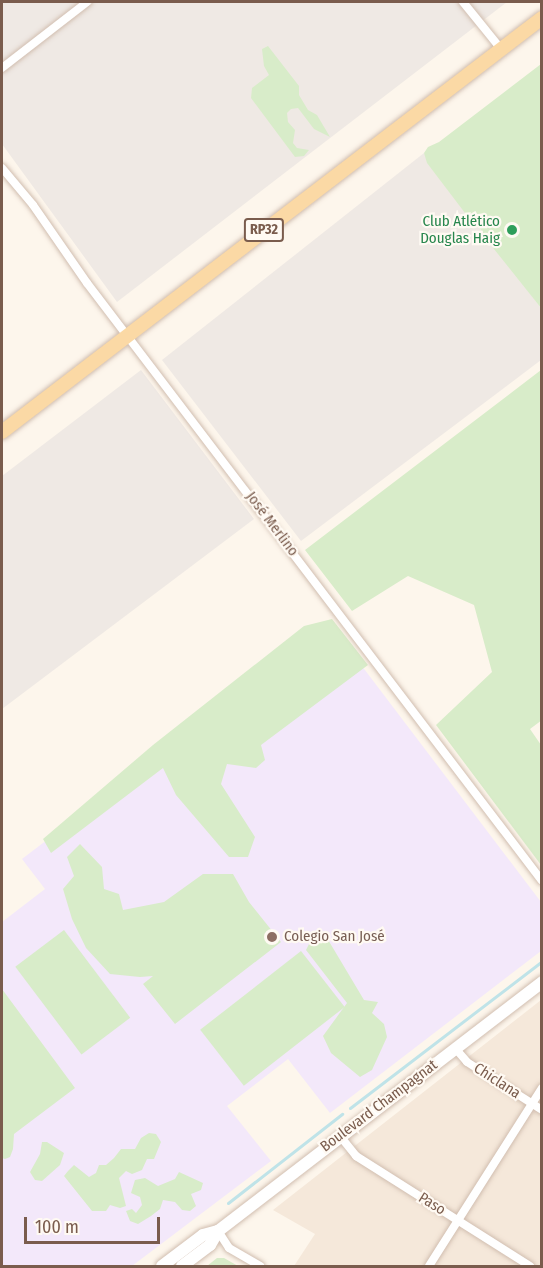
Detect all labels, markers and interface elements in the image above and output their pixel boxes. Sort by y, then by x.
place label: Club Atlético Douglas Haig [420,212,500,247]
road number: RP32 [243,219,285,241]
marker: Club Atlético Douglas Haig [505,223,519,237]
street label: José Merlino [242,488,302,560]
place label: Colegio San José [284,928,385,946]
marker: Colegio San José [265,930,279,944]
street label: Boulevard Champagnat [317,1056,441,1156]
street label: Chiclana [470,1059,524,1103]
street label: Paso [415,1189,449,1219]
scale bar [27,1205,164,1243]
text: 100 m [35,1216,79,1238]

